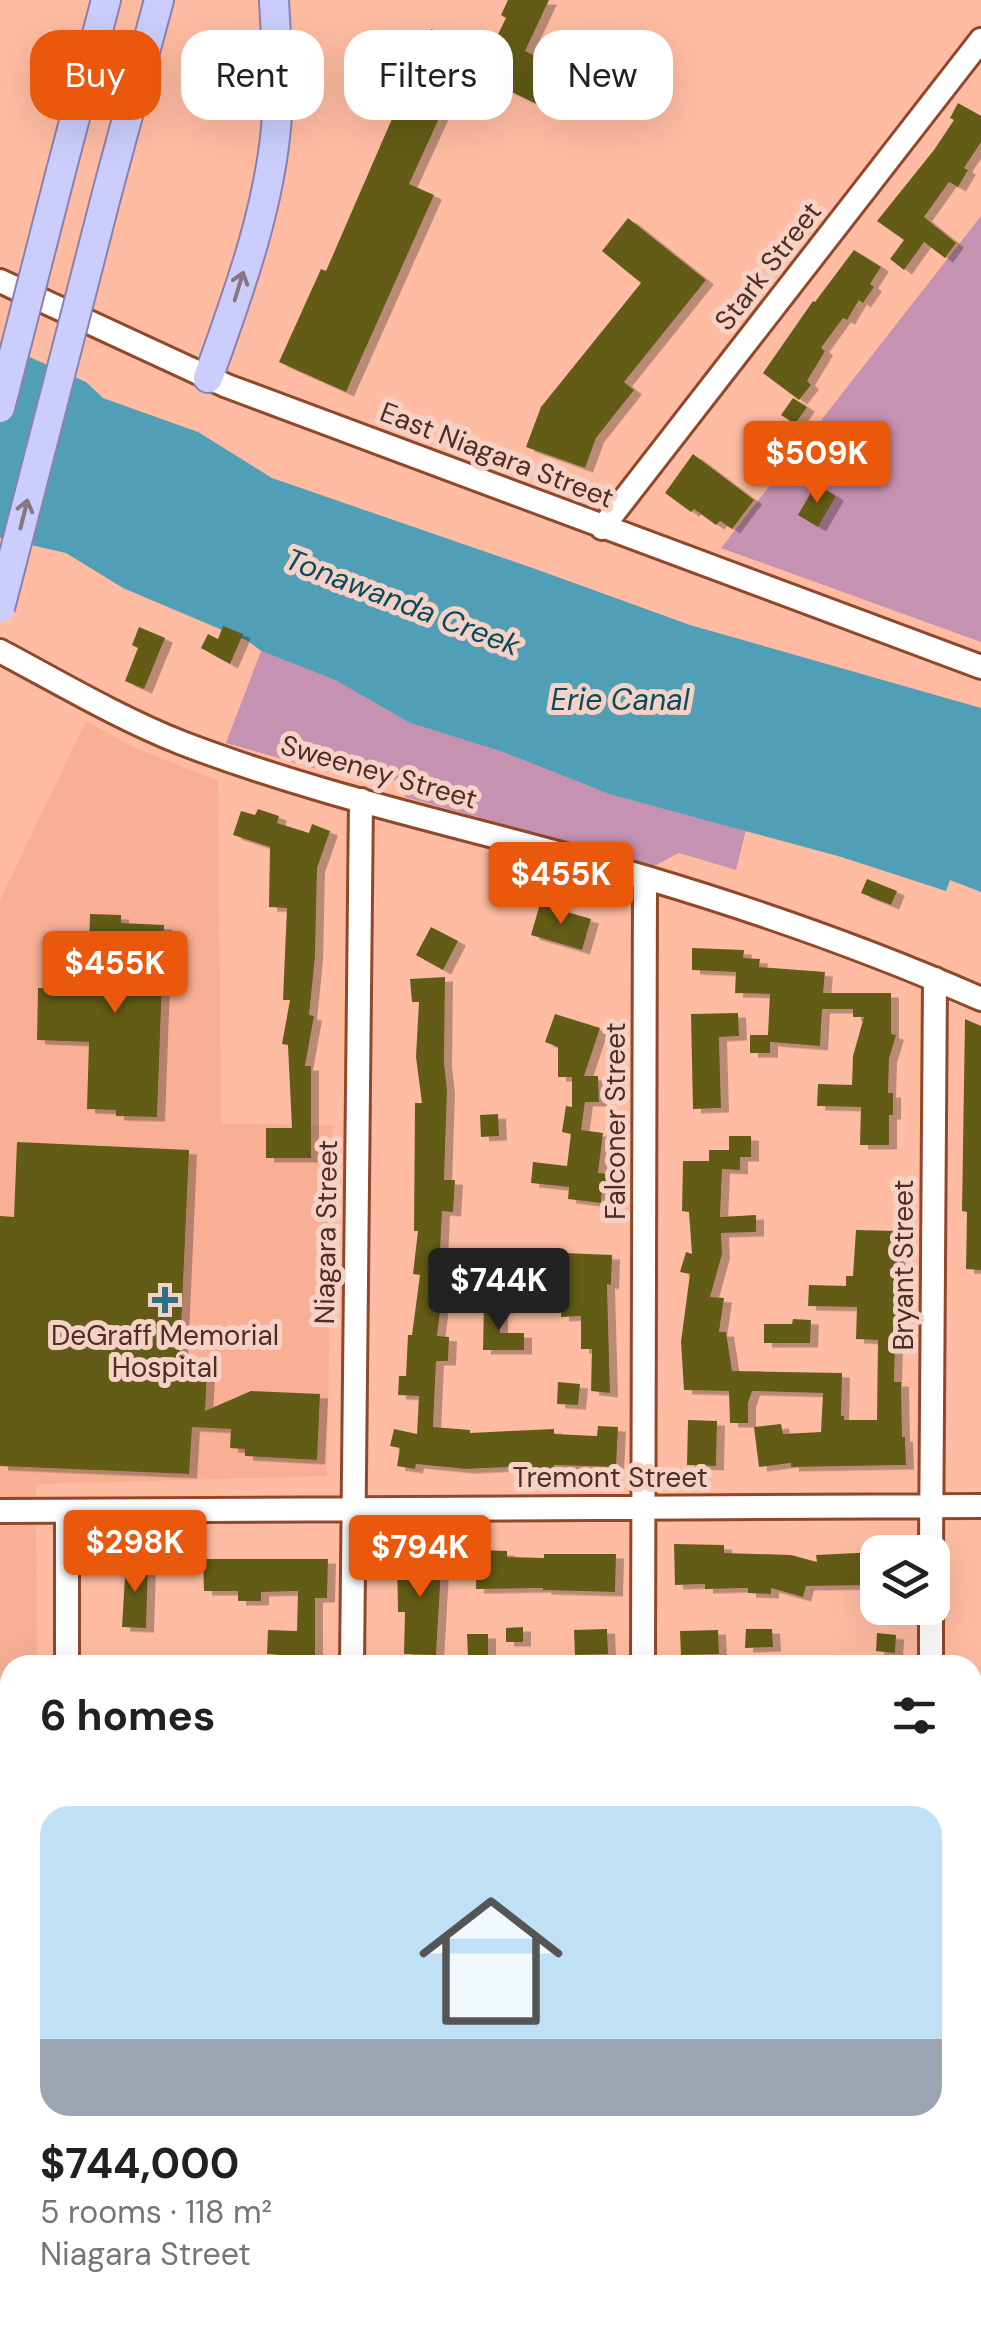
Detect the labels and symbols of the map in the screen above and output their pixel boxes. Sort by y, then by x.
street label: Stark Street [706,194,830,338]
one-way arrow [231,270,249,302]
street label: East Niagara Street [375,393,619,517]
pin: $509K [747,421,887,506]
one-way arrow [16,499,35,530]
water label: Tonawanda Creek [280,539,526,665]
water label: Erie Canal [551,680,691,719]
street label: Sweeney Street [276,726,482,818]
pin: $455K [491,842,631,927]
pin: $455K [45,931,185,1016]
street label: Falconer Street [597,1022,634,1220]
street label: Niagara Street [306,1139,346,1325]
street label: Bryant Street [885,1179,922,1351]
pin: $744K [429,1248,569,1333]
marker: DeGraff Memorial Hospital [152,1287,178,1313]
place label: DeGraff Memorial Hospital [51,1317,279,1386]
street label: Tremont Street [512,1459,708,1496]
pin: $298K [65,1510,205,1595]
pin: $794K [350,1515,490,1600]

